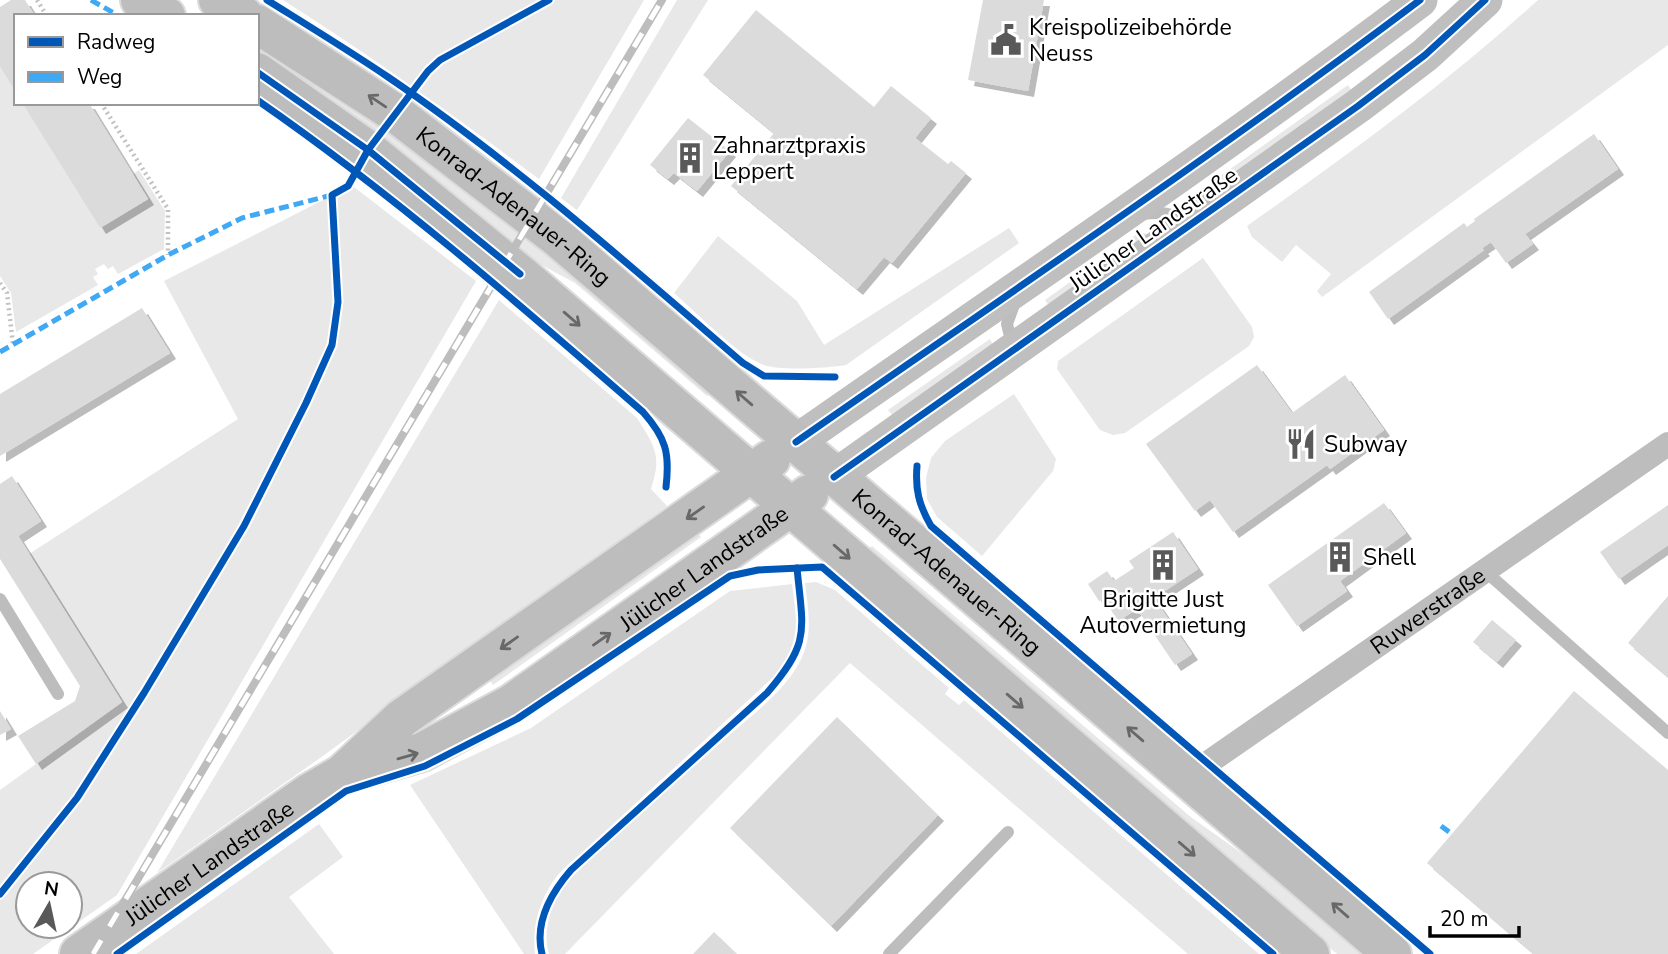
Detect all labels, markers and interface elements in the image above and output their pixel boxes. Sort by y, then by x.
place label: Kreispolizeibehörde Neuss [1029,12,1232,69]
legend [14,14,259,105]
public building icon: Kreispolizeibehörde Neuss [989,23,1023,57]
text: Radweg [77,28,155,56]
text: Weg [77,63,122,91]
one-way arrow [368,94,387,108]
street label: Konrad-Adenauer-Ring [409,120,618,293]
place label: Zahnarztpraxis Leppert [713,130,866,187]
building icon: Zahnarztpraxis Leppert [673,141,707,175]
street label: Jülicher Landstraße [1062,160,1244,300]
one-way arrow [563,311,581,327]
one-way arrow [735,390,753,406]
restaurant icon: Subway [1284,427,1318,461]
place label: Subway [1324,429,1407,460]
street label: Konrad-Adenauer-Ring [845,482,1048,662]
street label: Jülicher Landstraße [613,498,795,639]
one-way arrow [686,506,705,520]
building icon: Shell [1323,540,1357,574]
place label: Shell [1363,542,1416,573]
one-way arrow [833,544,851,560]
building icon: Brigitte Just Autovermietung [1146,548,1180,582]
street label: Ruwerstraße [1364,560,1492,662]
place label: Brigitte Just Autovermietung [1079,584,1247,641]
one-way arrow [592,632,611,646]
one-way arrow [500,636,519,650]
one-way arrow [1005,693,1023,709]
one-way arrow [1126,726,1144,742]
one-way arrow [397,748,419,761]
street label: Jülicher Landstraße [118,793,300,934]
one-way arrow [1178,841,1196,857]
north arrow [14,870,84,940]
text: N [42,875,61,903]
scale bar [1430,894,1519,938]
one-way arrow [1331,902,1349,918]
text: 20 m [1440,905,1489,933]

